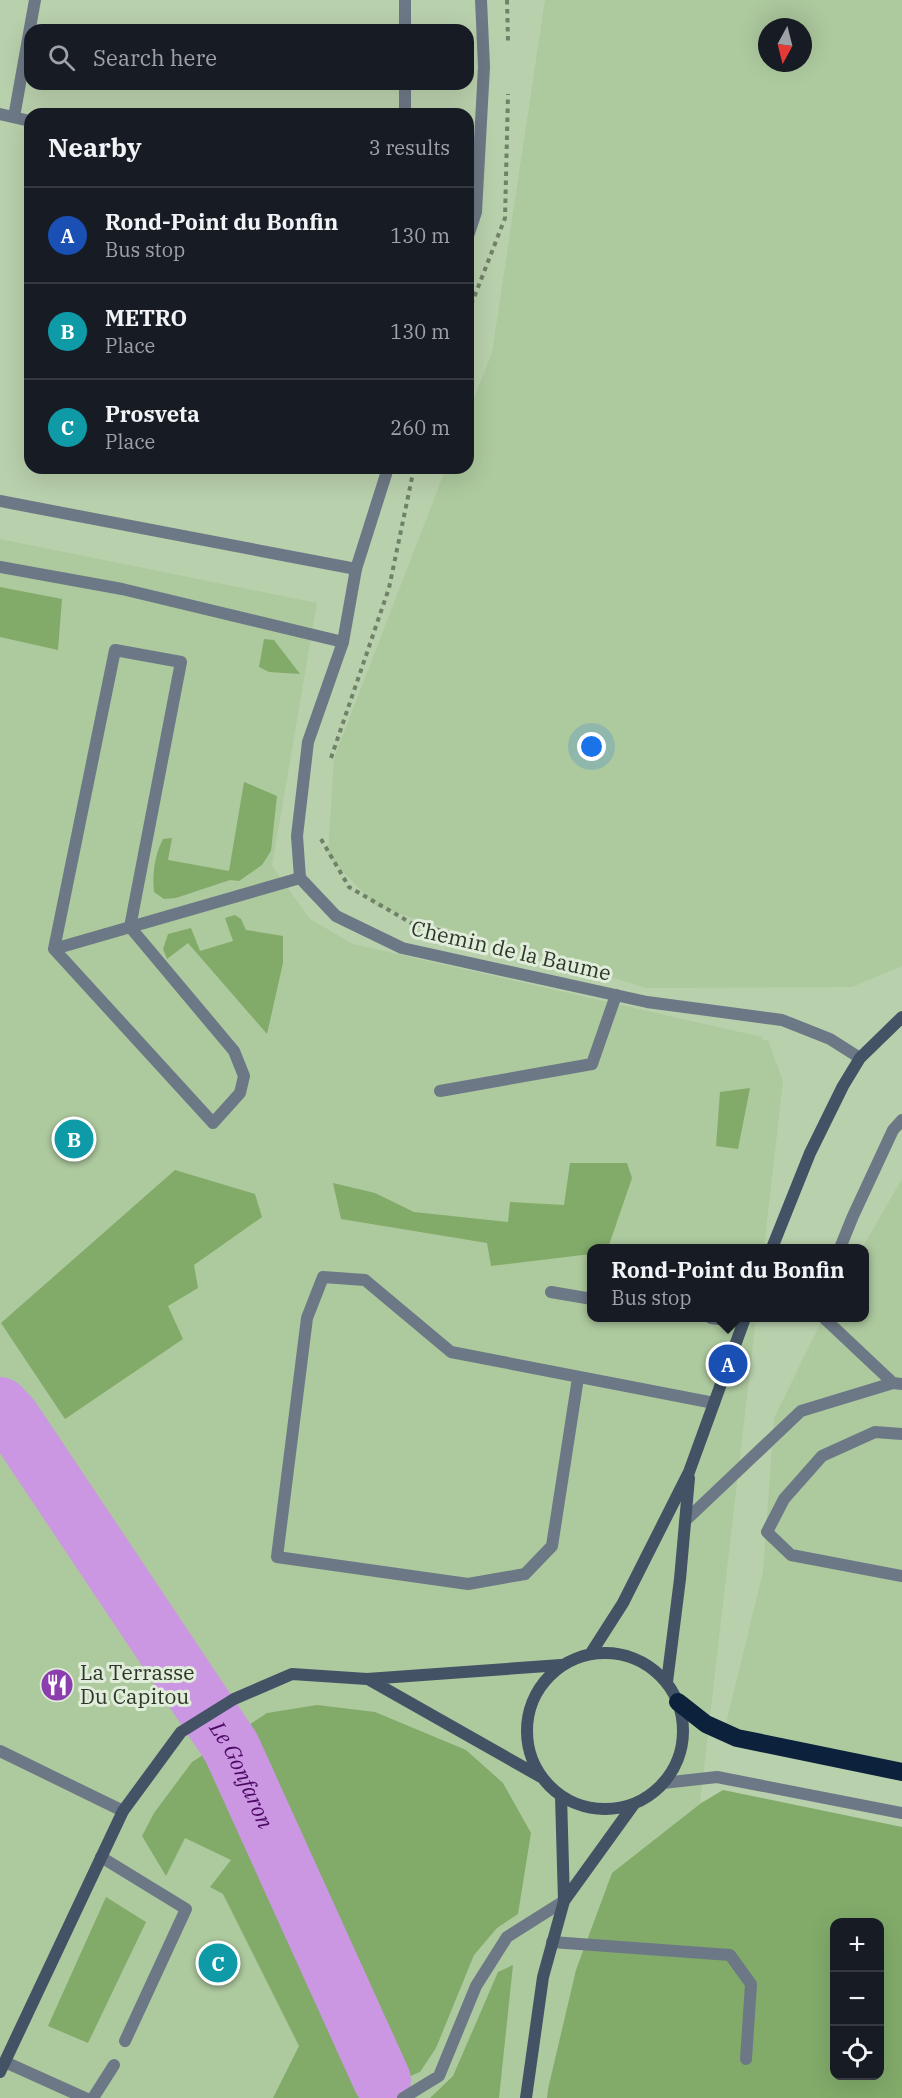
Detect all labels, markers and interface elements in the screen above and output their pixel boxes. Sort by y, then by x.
north arrow [758,18,812,72]
search box [24,24,474,90]
icon: search [45,41,78,74]
text: Search here [93,43,217,72]
text: Nearby [48,130,142,164]
text: 3 results [369,134,450,161]
text: Rond-Point du Bonfin [105,207,338,236]
text: A [61,222,74,249]
text: 130 m [390,222,450,249]
text: Bus stop [105,236,185,263]
text: METRO [105,303,187,332]
text: B [60,318,75,345]
text: 130 m [390,318,450,345]
text: Place [105,332,155,359]
text: Prosveta [105,399,200,428]
text: C [61,414,74,441]
text: 260 m [390,414,450,441]
text: Place [105,428,155,455]
your location [577,732,606,761]
street label: Chemin de la Baume [409,913,614,987]
pin: B [54,1116,94,1162]
popup [587,1244,869,1322]
text: Rond-Point du Bonfin [611,1255,845,1284]
text: Bus stop [611,1284,692,1311]
pin: A [708,1342,748,1386]
place label: La Terrasse Du Capitou [80,1658,195,1710]
restaurant icon: La Terrasse Du Capitou [39,1667,75,1703]
water label: Le Gonfaron [203,1714,281,1833]
map controls [830,1918,884,2080]
button: + [830,1918,884,1972]
pin: C [198,1940,238,1986]
button: − [830,1972,884,2026]
button: locate [830,2026,884,2080]

